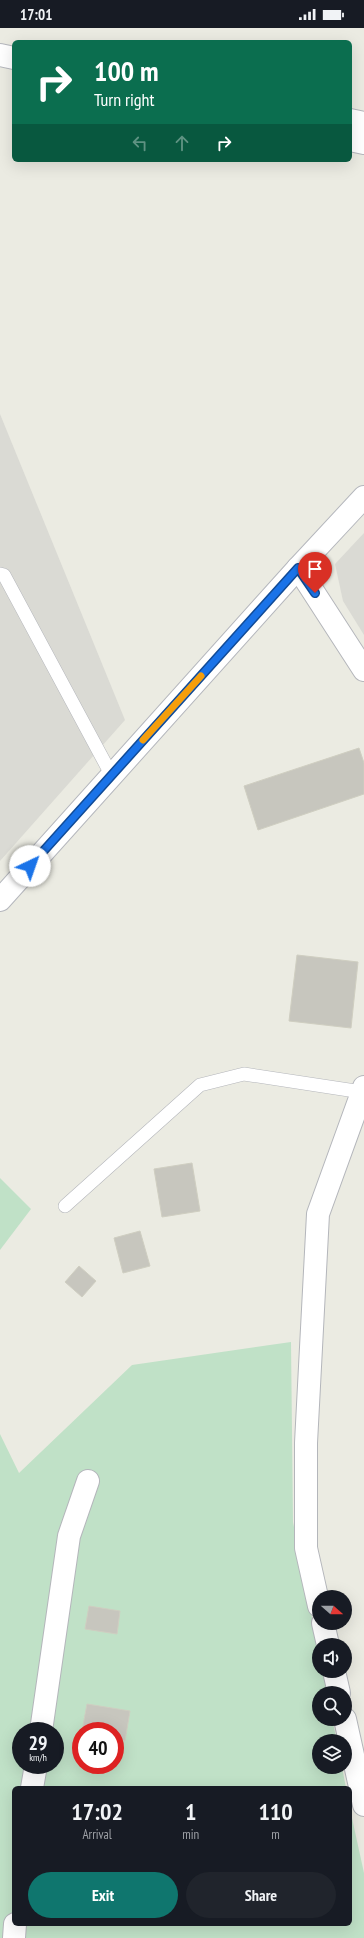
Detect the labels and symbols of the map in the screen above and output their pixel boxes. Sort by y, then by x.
pin [298,552,332,593]
position arrow [9,845,51,887]
north arrow [312,1590,352,1630]
speed limit sign: 40 [72,1722,124,1774]

